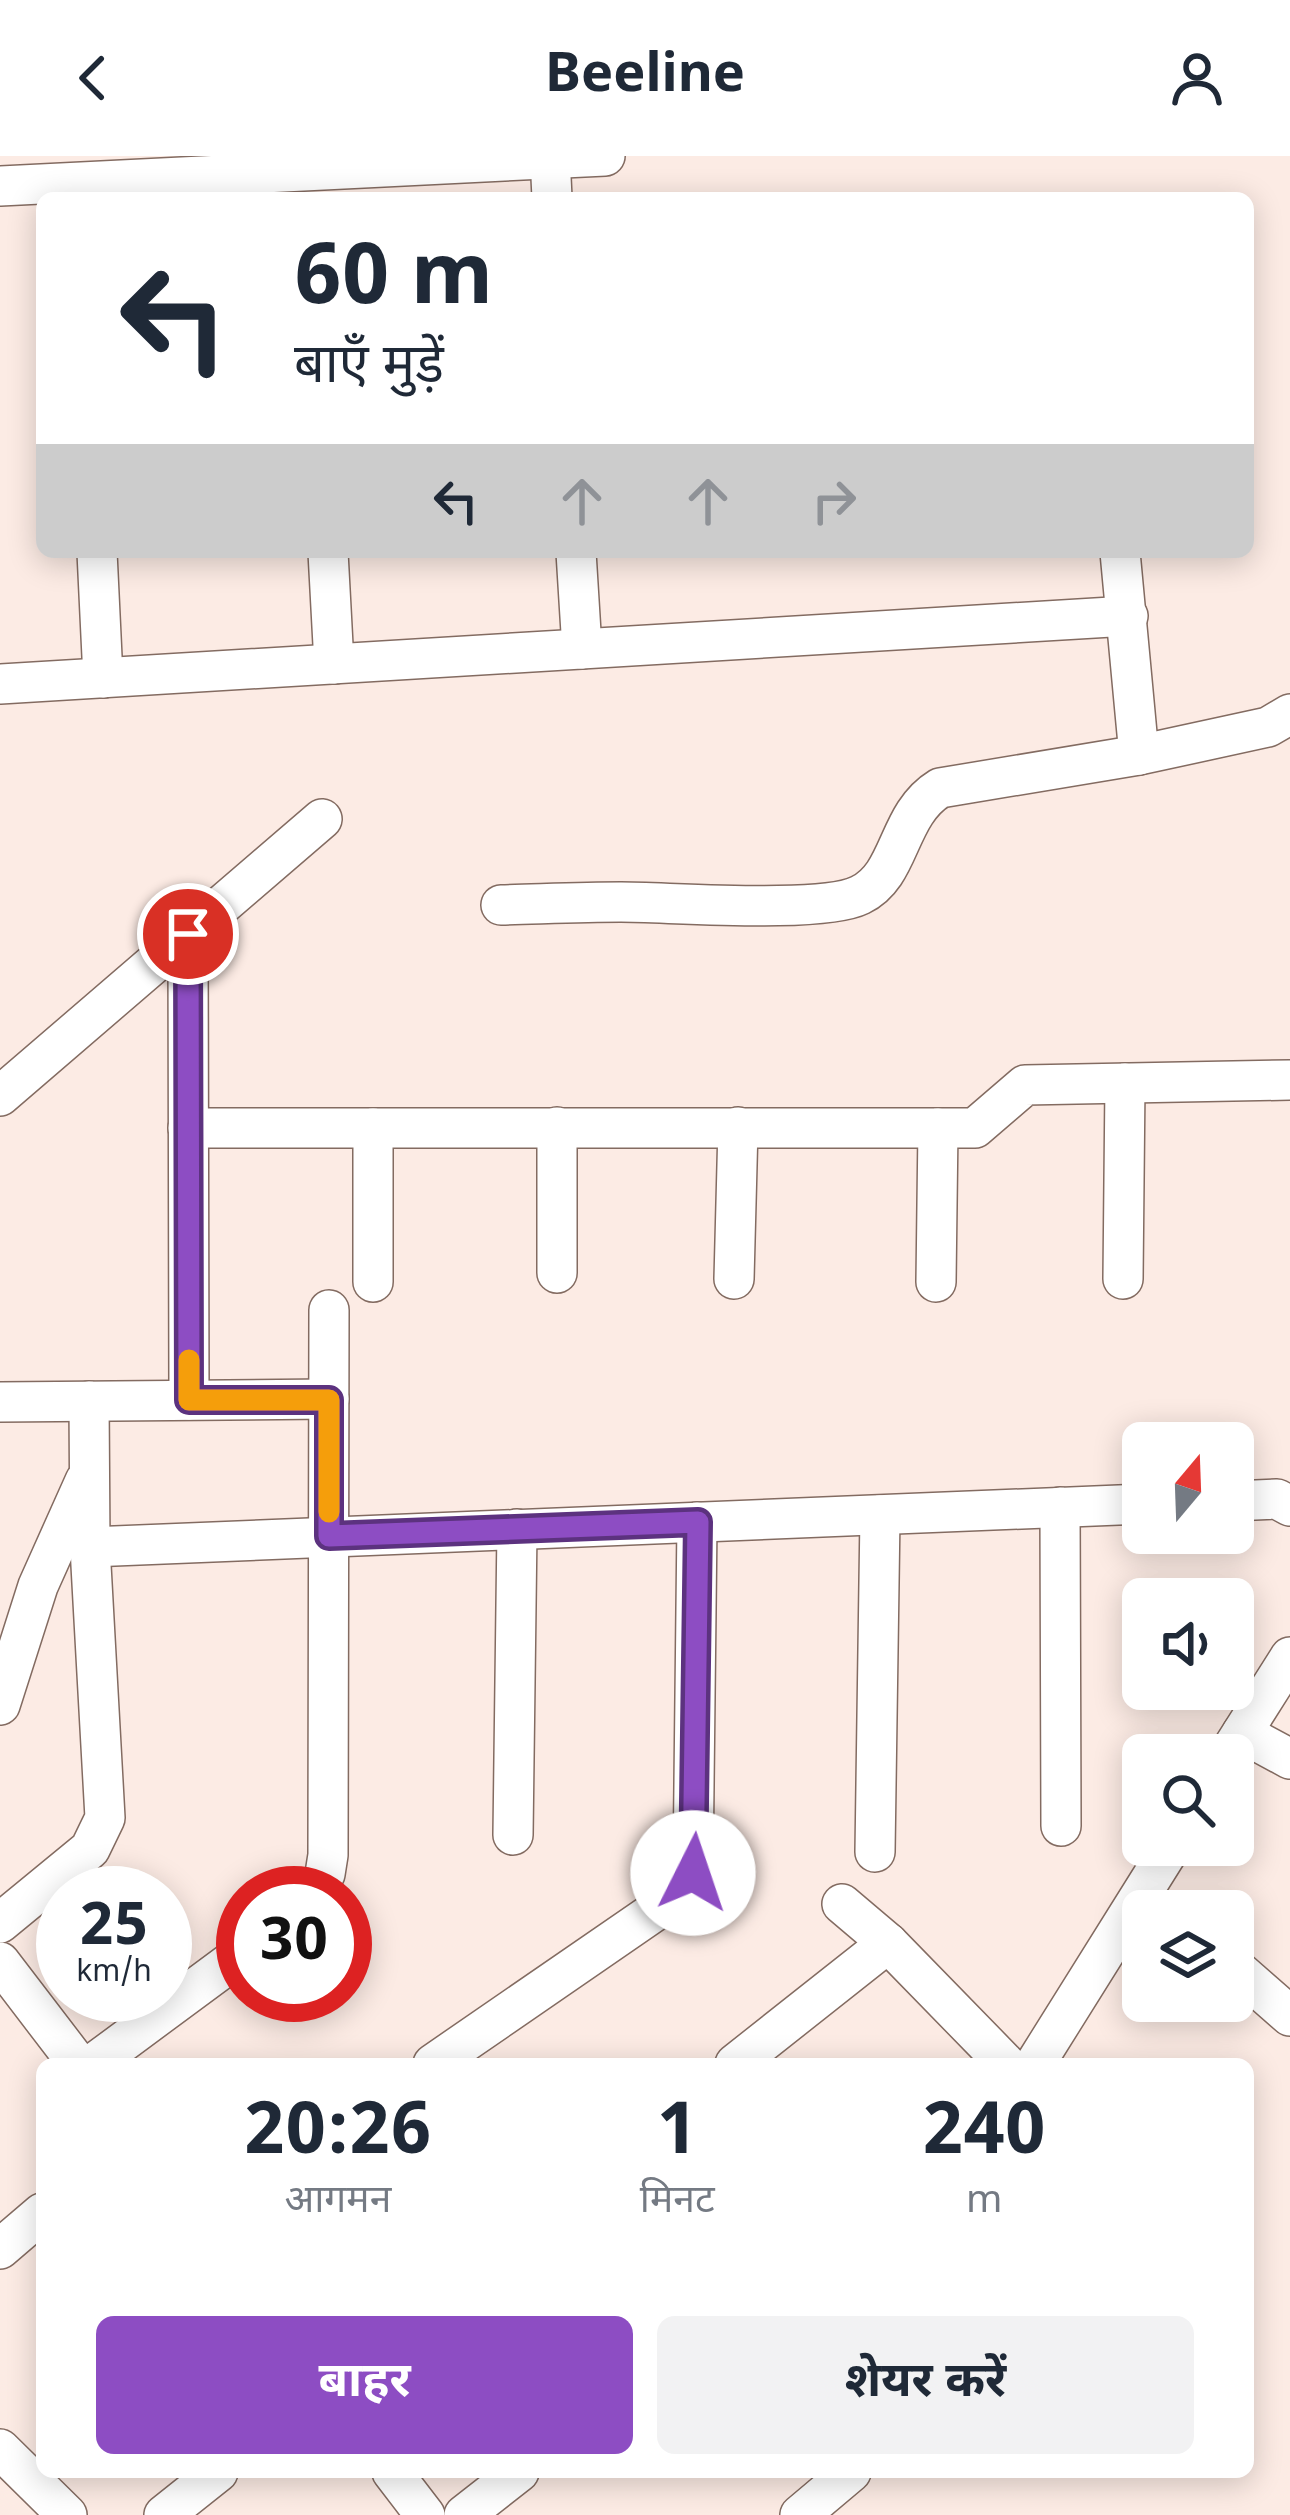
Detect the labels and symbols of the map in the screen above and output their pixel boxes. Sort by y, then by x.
pin [137,883,239,985]
north arrow [1122,1422,1254,1554]
position arrow [630,1810,756,1936]
speed limit sign: 30 [216,1866,372,2022]

